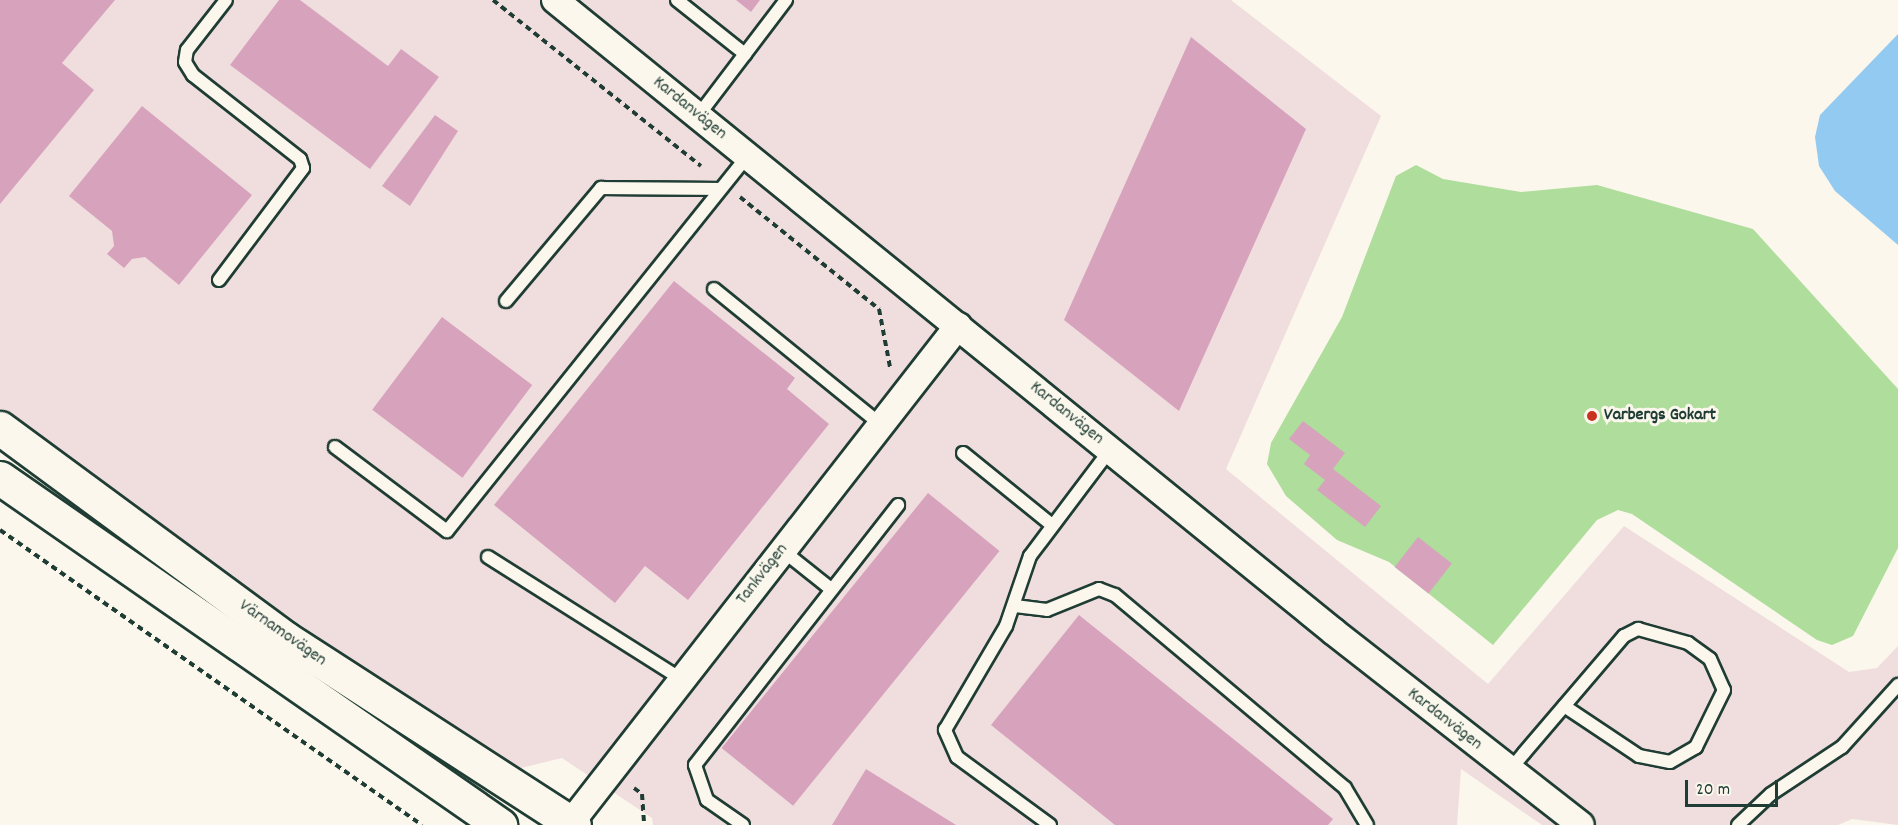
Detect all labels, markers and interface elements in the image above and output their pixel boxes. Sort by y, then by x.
street label: Kardanvägen [648,73,730,145]
street label: Kardanvägen [1025,378,1107,450]
place label: Varbergs Gokart [1604,405,1716,427]
marker: Varbergs Gokart [1585,409,1599,423]
street label: Tankvägen [732,540,794,610]
street label: Värnamovägen [234,596,330,672]
street label: Kardanvägen [1402,684,1486,756]
scale bar [1688,768,1781,806]
text: 20 m [1696,778,1730,803]

